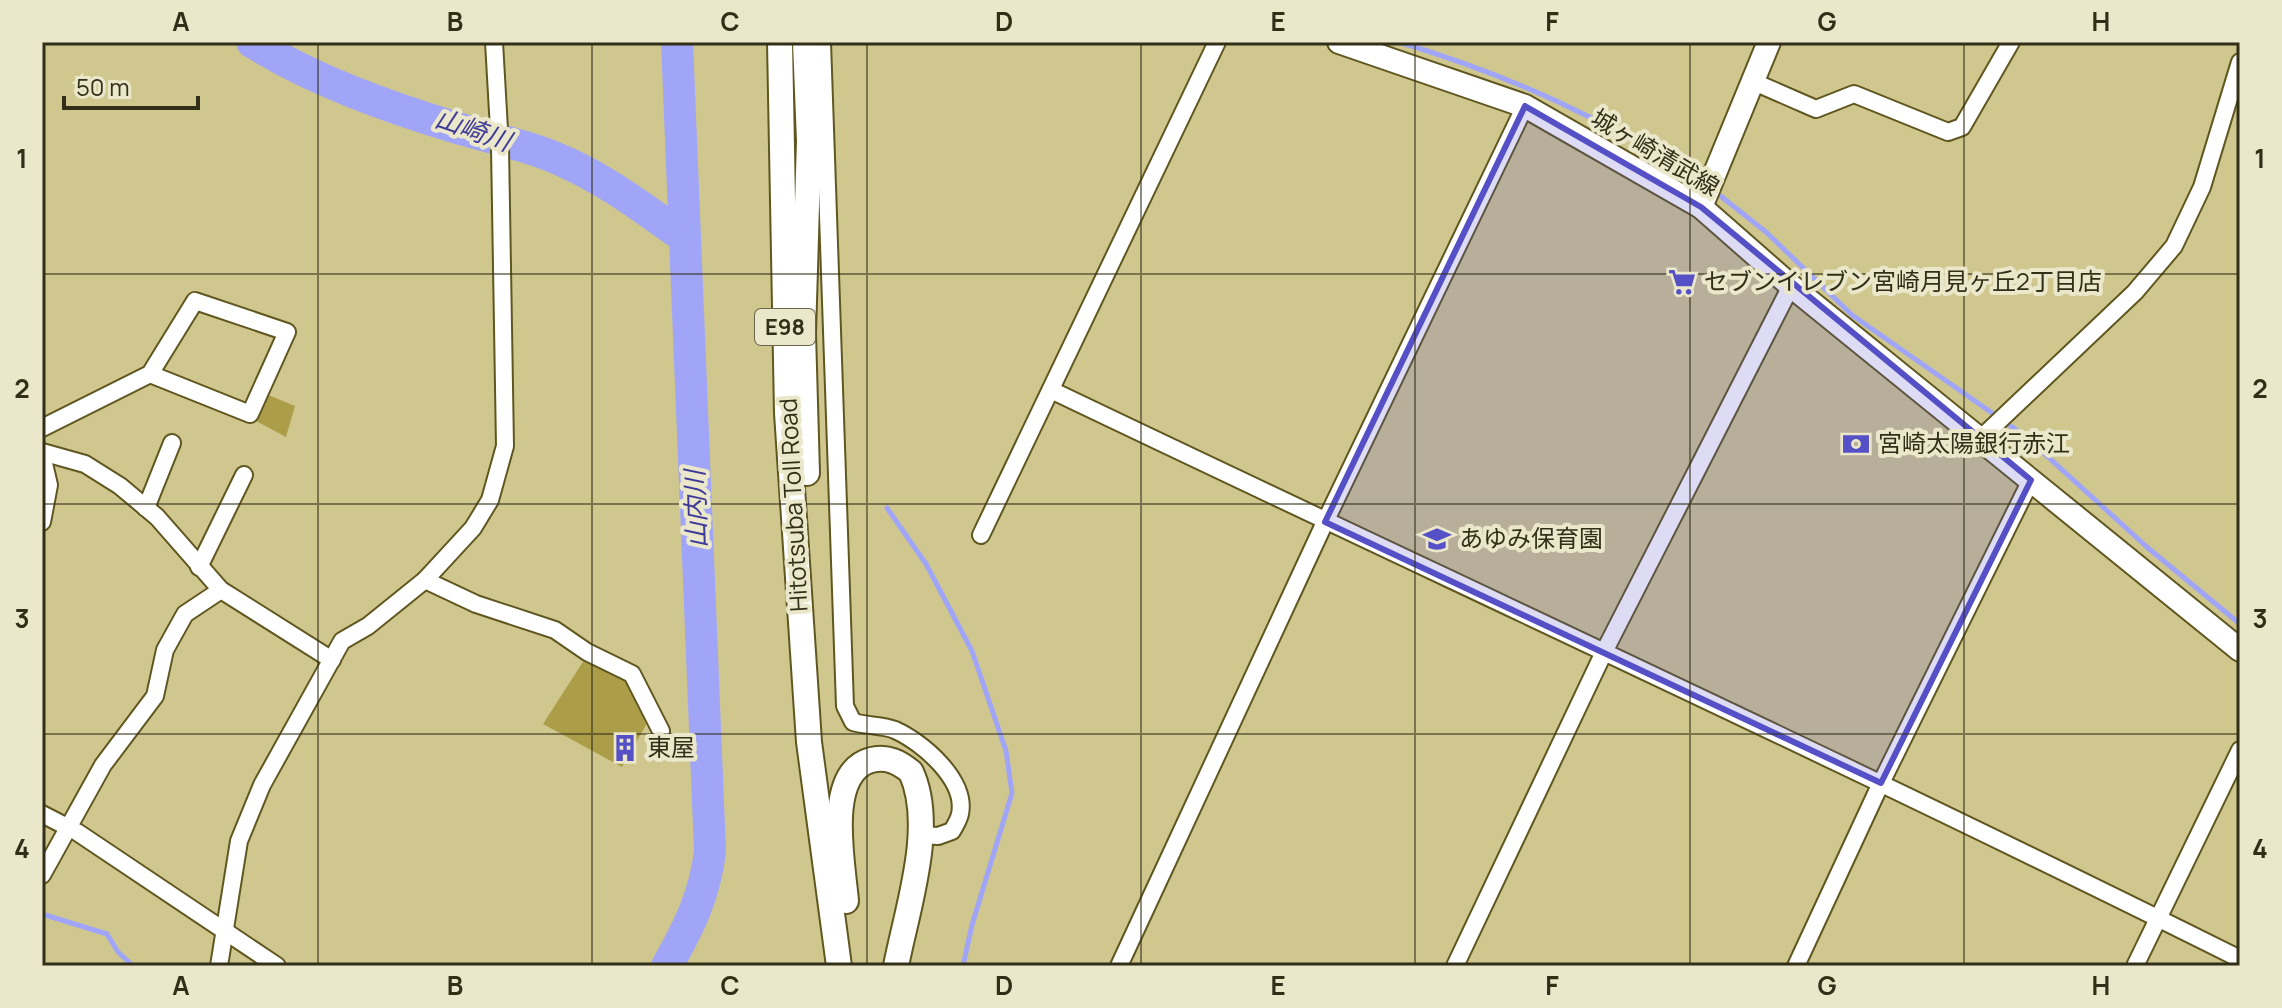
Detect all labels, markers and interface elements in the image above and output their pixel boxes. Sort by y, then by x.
text: A [172,3,190,39]
text: B [447,3,463,39]
text: C [720,3,740,39]
text: D [995,3,1013,39]
text: E [1270,3,1286,39]
text: F [1545,3,1559,39]
text: G [1817,3,1837,39]
text: H [2092,3,2110,39]
scale bar [64,60,198,110]
text: 50 m [76,70,130,103]
water label: 山崎川 [431,99,519,160]
street label: 城ヶ崎清武線 [1586,100,1726,203]
text: 1 [16,140,28,176]
text: 1 [2254,140,2266,176]
place label: セブンイレブン宮崎月見ヶ丘2丁目店 [1704,264,2102,297]
supermarket icon: セブンイレブン宮崎月見ヶ丘2丁目店 [1667,267,1697,297]
road number: E98 [755,309,815,345]
text: 2 [14,370,30,406]
text: 2 [2252,370,2268,406]
street label: Hitotsuba Toll Road [770,398,815,613]
place label: 宮崎太陽銀行赤江 [1878,426,2070,459]
bank icon: 宮崎太陽銀行赤江 [1841,429,1871,459]
water label: 山内川 [676,466,714,549]
place label: あゆみ保育園 [1459,521,1603,554]
school or university icon: あゆみ保育園 [1422,524,1452,554]
text: 3 [14,600,30,636]
text: 3 [2252,600,2268,636]
place label: 東屋 [647,730,695,763]
building icon: 東屋 [610,733,640,763]
text: 4 [14,830,30,866]
text: 4 [2252,830,2268,866]
text: A [172,967,190,1003]
text: B [447,967,463,1003]
text: C [720,967,740,1003]
text: D [995,967,1013,1003]
text: E [1270,967,1286,1003]
text: F [1545,967,1559,1003]
text: G [1817,967,1837,1003]
text: H [2092,967,2110,1003]

